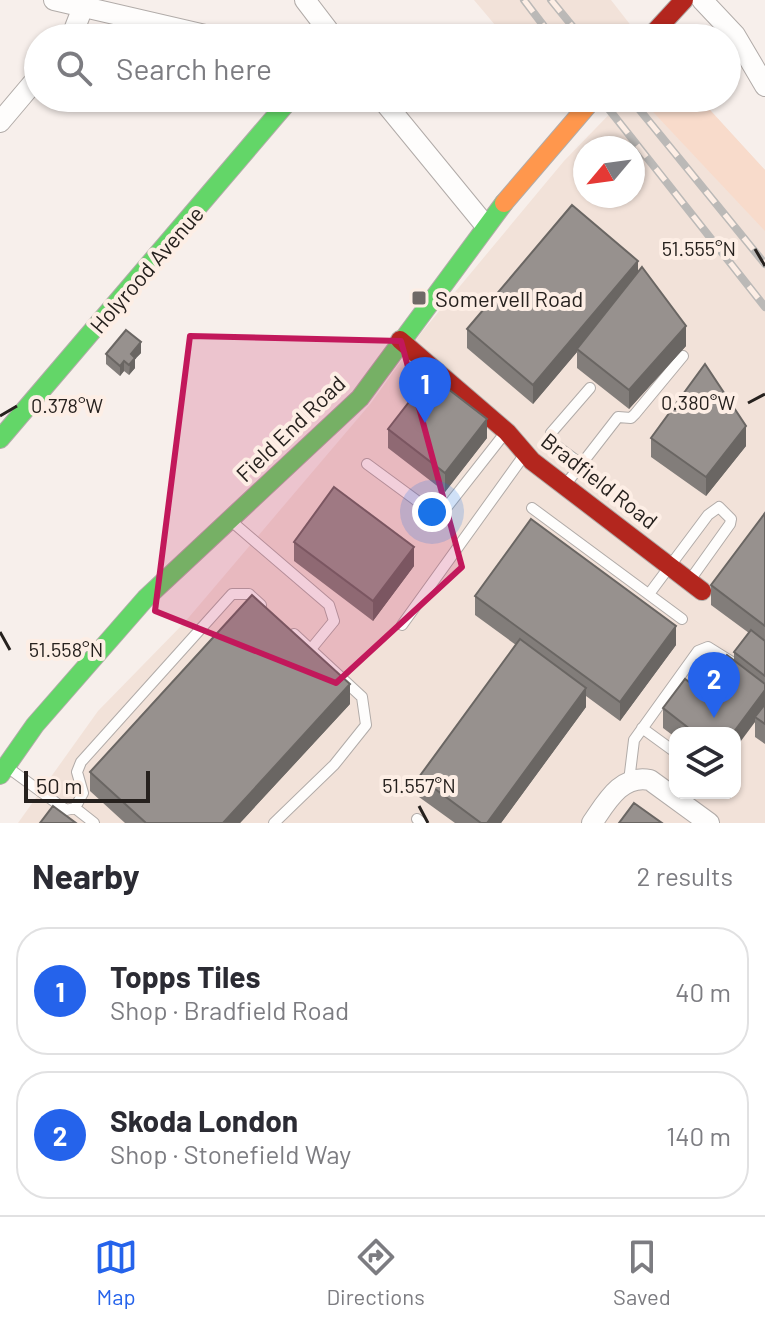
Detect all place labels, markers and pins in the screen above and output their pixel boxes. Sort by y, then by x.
place label: Somervell Road [435,285,583,311]
marker: Somervell Road [410,289,428,307]
pin: 1 [399,357,451,423]
pin: 2 [688,652,740,718]

